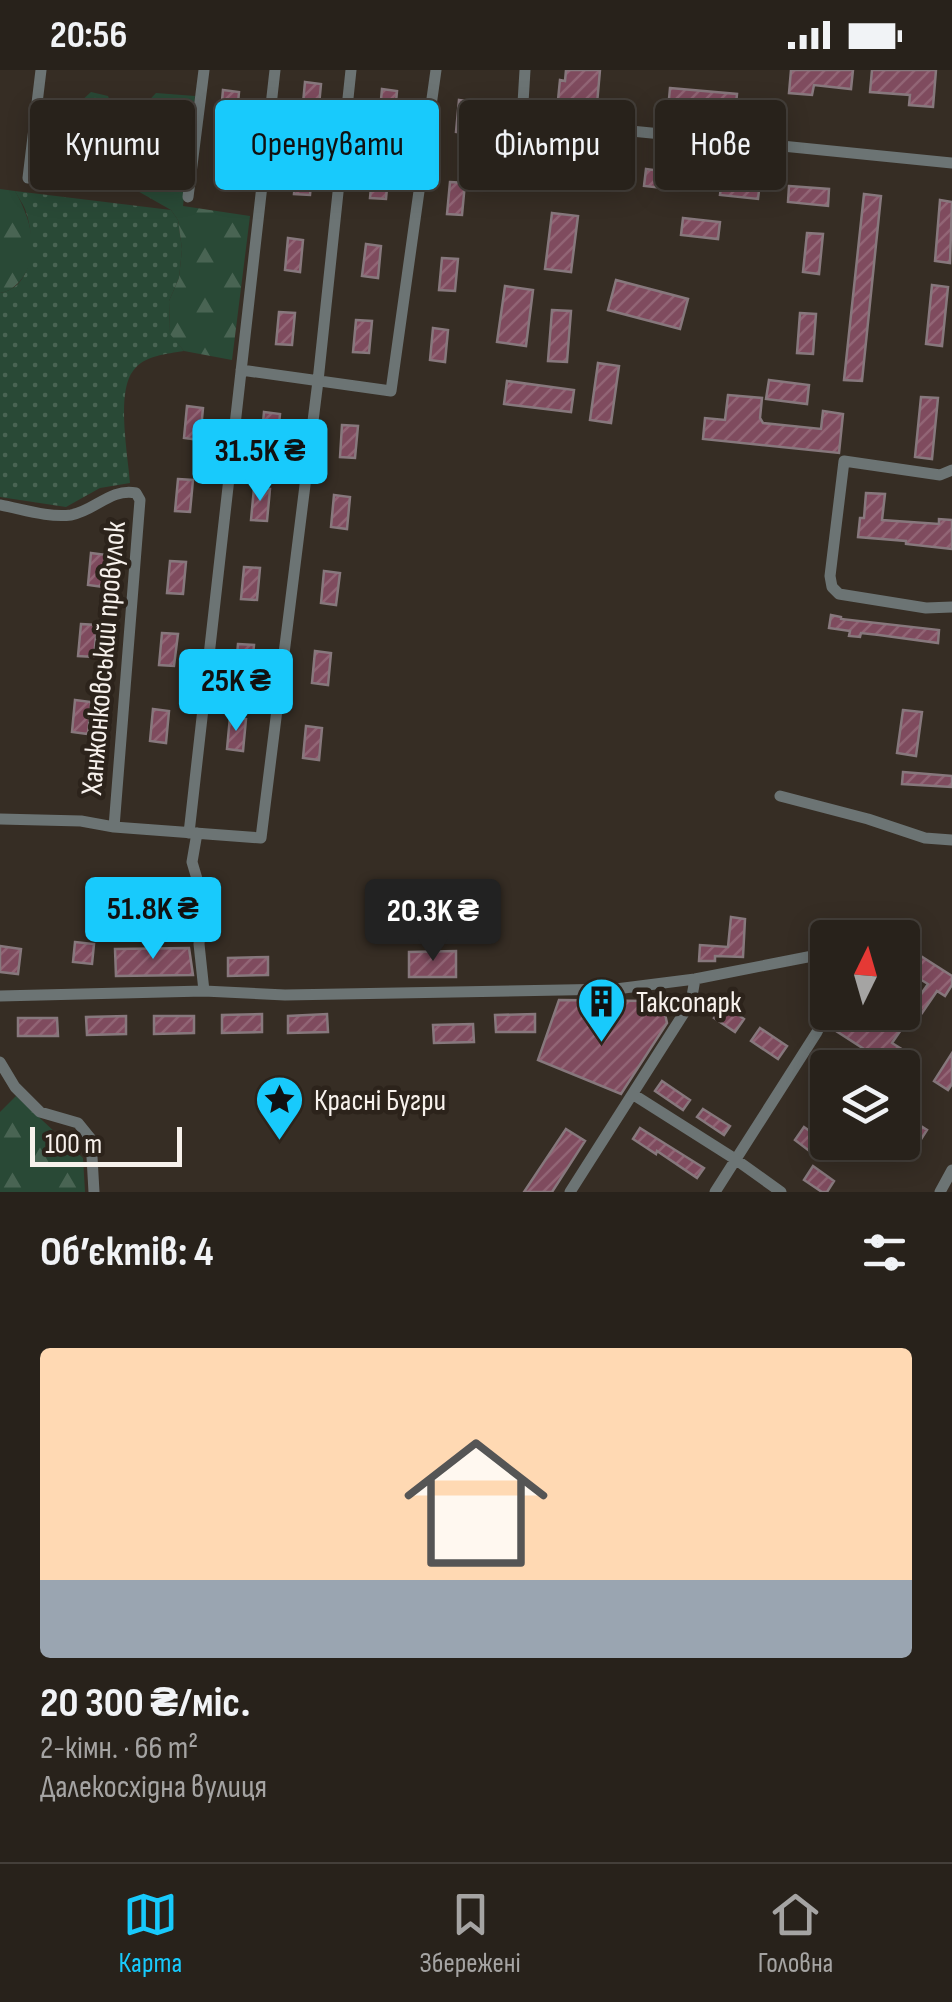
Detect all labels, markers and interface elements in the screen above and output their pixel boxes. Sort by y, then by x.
text: 20:56 [50,13,127,58]
chip: Купити [30,100,195,190]
chip: Орендувати [215,100,439,190]
chip: Фільтри [459,100,635,190]
chip: Нове [655,100,786,190]
pin: 31.5K ₴ [168,419,352,504]
text: 31.5K ₴ [214,432,306,471]
street label: Ханжонковський провулок [74,519,134,797]
pin: 25K ₴ [166,649,306,734]
text: 25K ₴ [201,662,271,701]
pin: 51.8K ₴ [61,877,245,962]
pin: 20.3K ₴ [341,879,525,964]
text: 51.8K ₴ [107,890,199,929]
text: 20.3K ₴ [387,892,479,931]
north arrow [810,920,920,1030]
map controls [810,920,920,1160]
building icon: Таксопарк [575,976,627,1044]
place label: Таксопарк [636,985,742,1021]
button: layers [810,1050,920,1160]
place icon: Красні Бугри [253,1074,305,1142]
place label: Красні Бугри [314,1083,446,1119]
scale bar [30,1122,182,1166]
text: 100 m [45,1128,102,1161]
icon: filters [857,1225,912,1280]
text: Об’єктів: 4 [40,1227,214,1278]
icon: home [386,1413,566,1593]
text: 20 300 ₴/міс. [40,1678,250,1729]
text: 2-кімн. · 66 m² [40,1729,198,1768]
text: Далекосхідна вулиця [40,1768,267,1807]
tab: Карта [119,1887,182,1980]
tab: Збережені [419,1887,521,1980]
tab: Головна [758,1887,833,1980]

